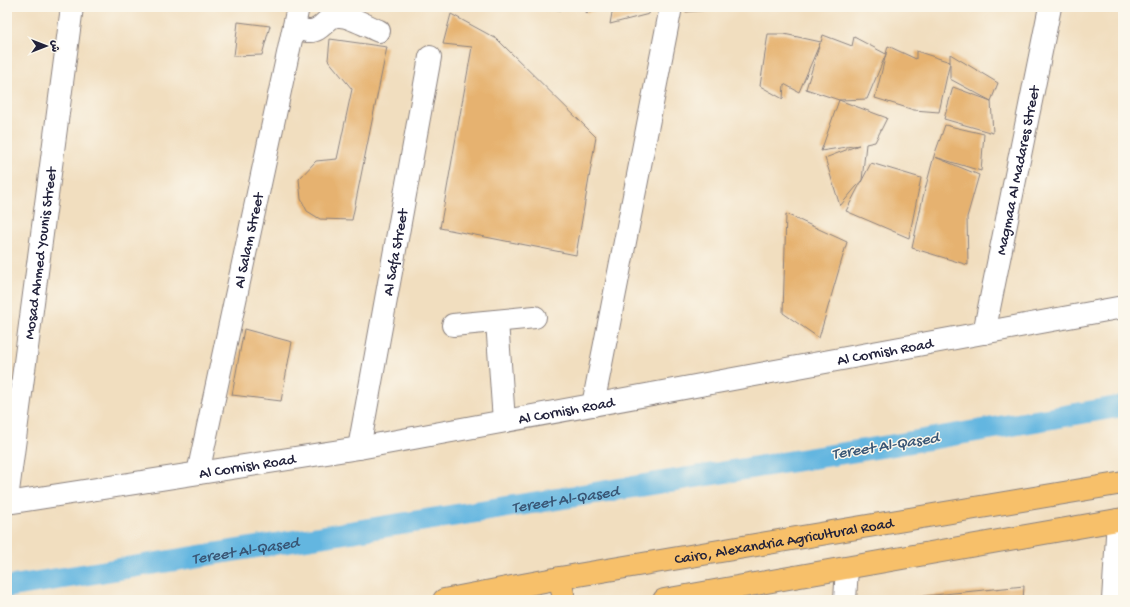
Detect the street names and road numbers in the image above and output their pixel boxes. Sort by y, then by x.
street label: Magmaa Al Madares Street [993,83,1045,257]
street label: Mosad Ahmed Younis Street [21,164,62,341]
street label: Al Salam Street [231,190,269,290]
street label: Al Safa Street [380,206,414,297]
street label: Al Cornish Road [836,335,936,371]
street label: Al Cornish Road [517,394,617,429]
street label: Al Cornish Road [198,451,298,484]
street label: Cairo, Alexandria Agricultural Road [673,515,896,570]

